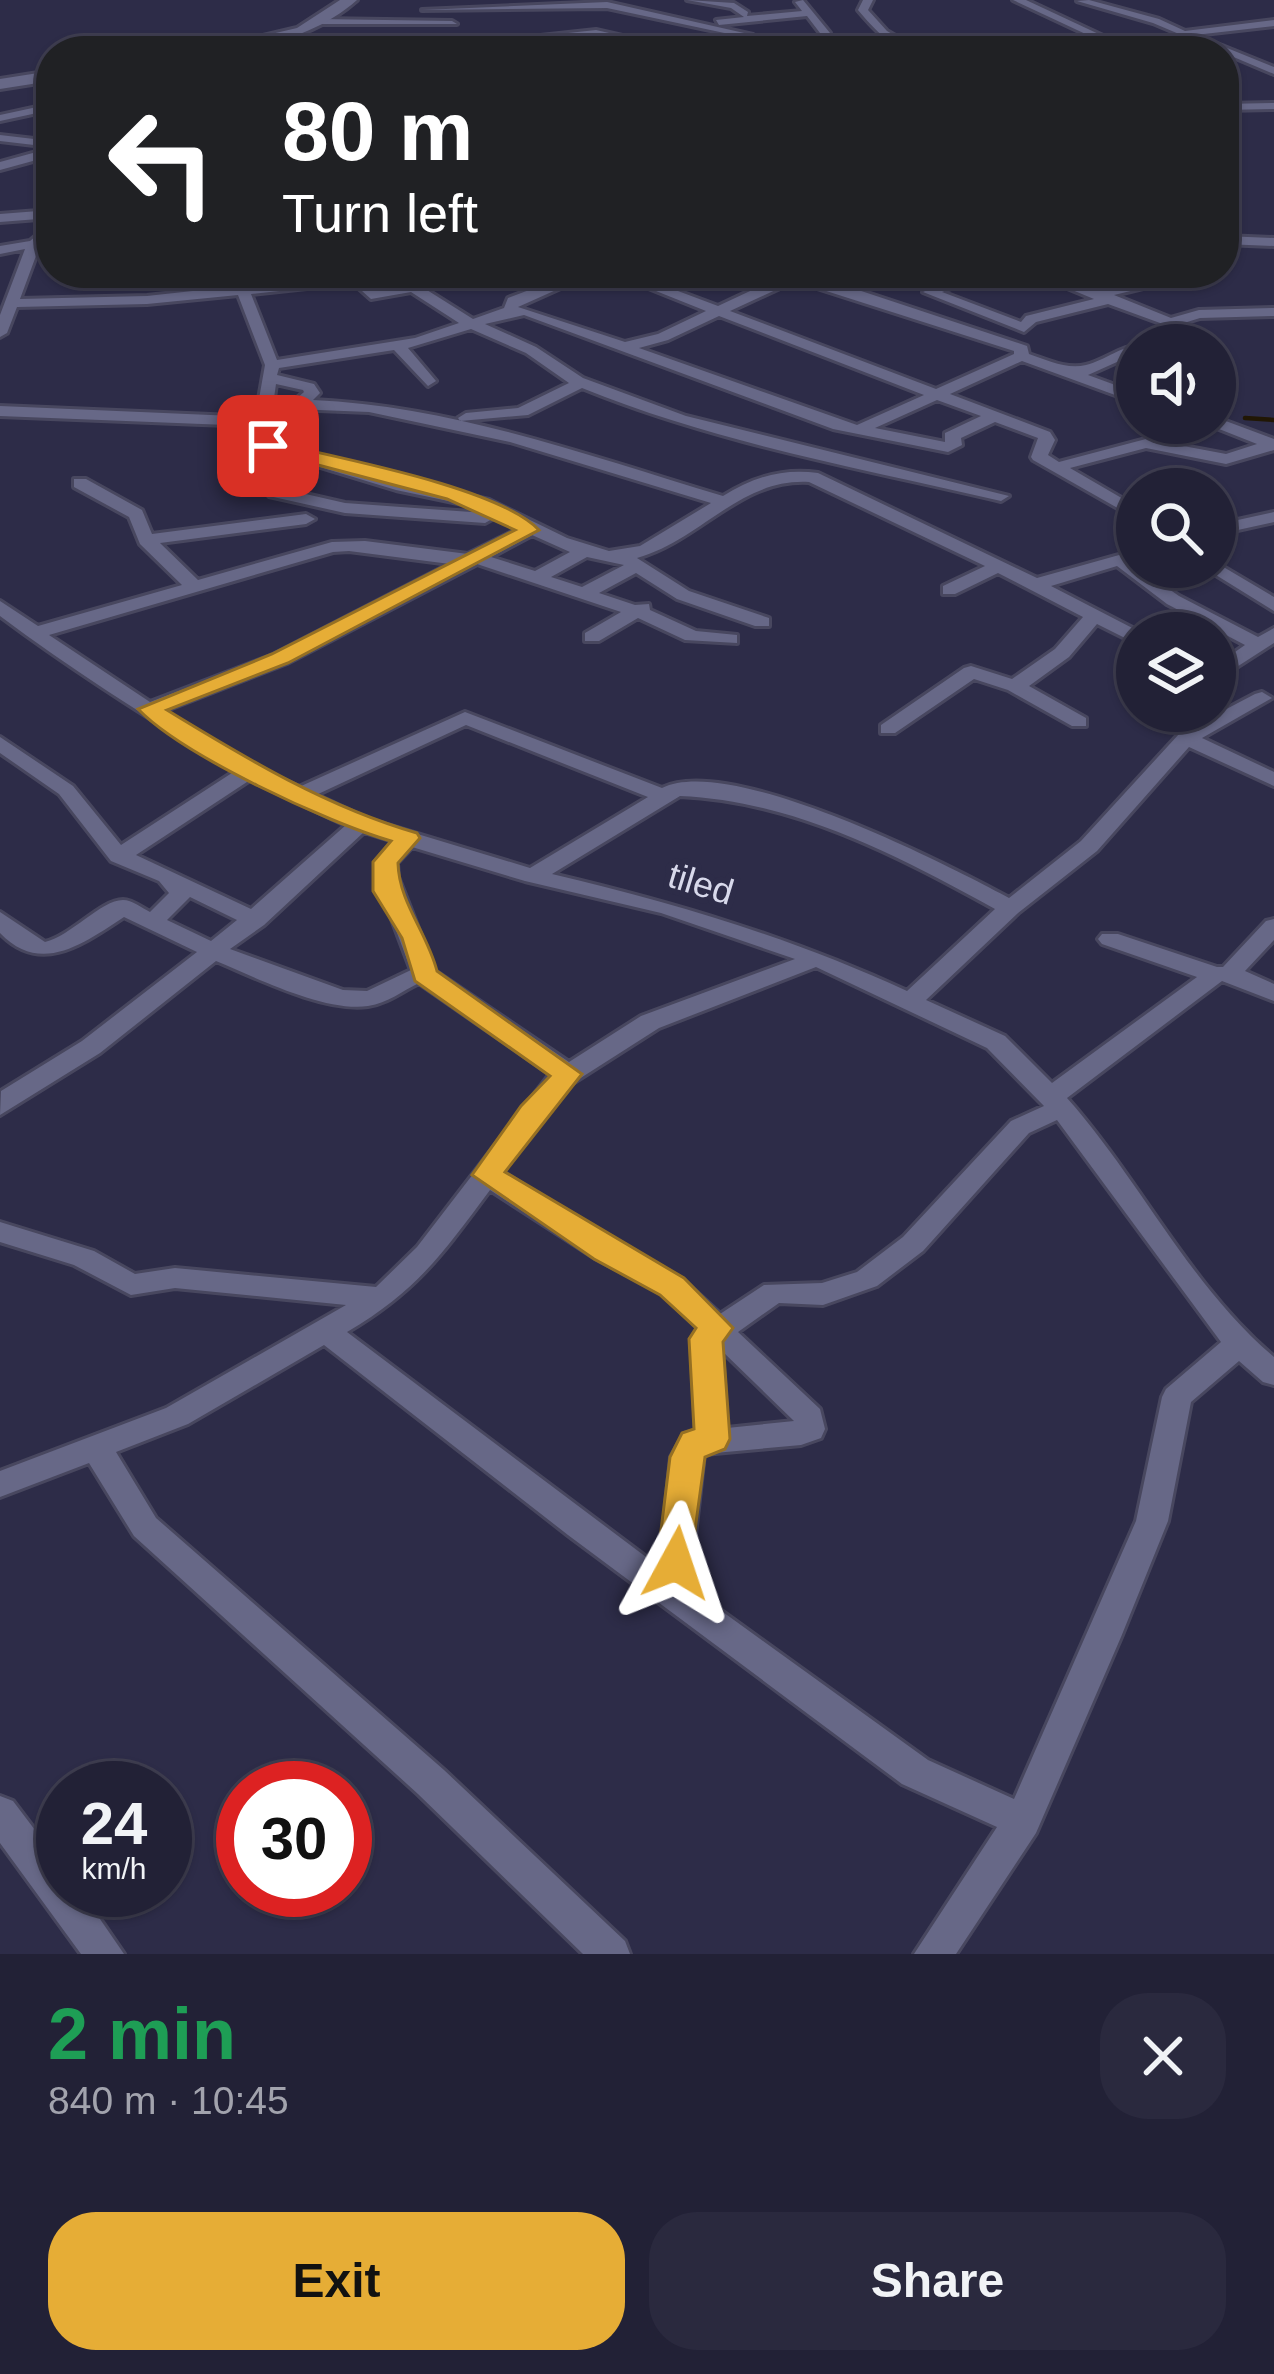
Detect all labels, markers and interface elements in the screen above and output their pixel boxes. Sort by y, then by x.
icon: left [84,84,240,240]
text: 80 m [282,84,473,178]
text: Turn left [282,183,478,243]
map controls [1116,324,1236,732]
button: sound [1116,324,1236,444]
pin [217,395,319,497]
icon: arrive [235,413,301,479]
button: search [1116,468,1236,588]
button: layers [1116,612,1236,732]
street label: tiled [663,854,738,913]
position arrow [613,1500,739,1626]
speed limit sign: 30 [216,1761,372,1917]
text: 24 [81,1790,147,1857]
text: km/h [81,1852,147,1885]
button: close [1100,1993,1226,2119]
text: 2 min [48,1994,236,2074]
text: 840 m · 10:45 [48,2079,289,2122]
button: Exit [48,2212,625,2350]
button: Share [649,2212,1226,2350]

